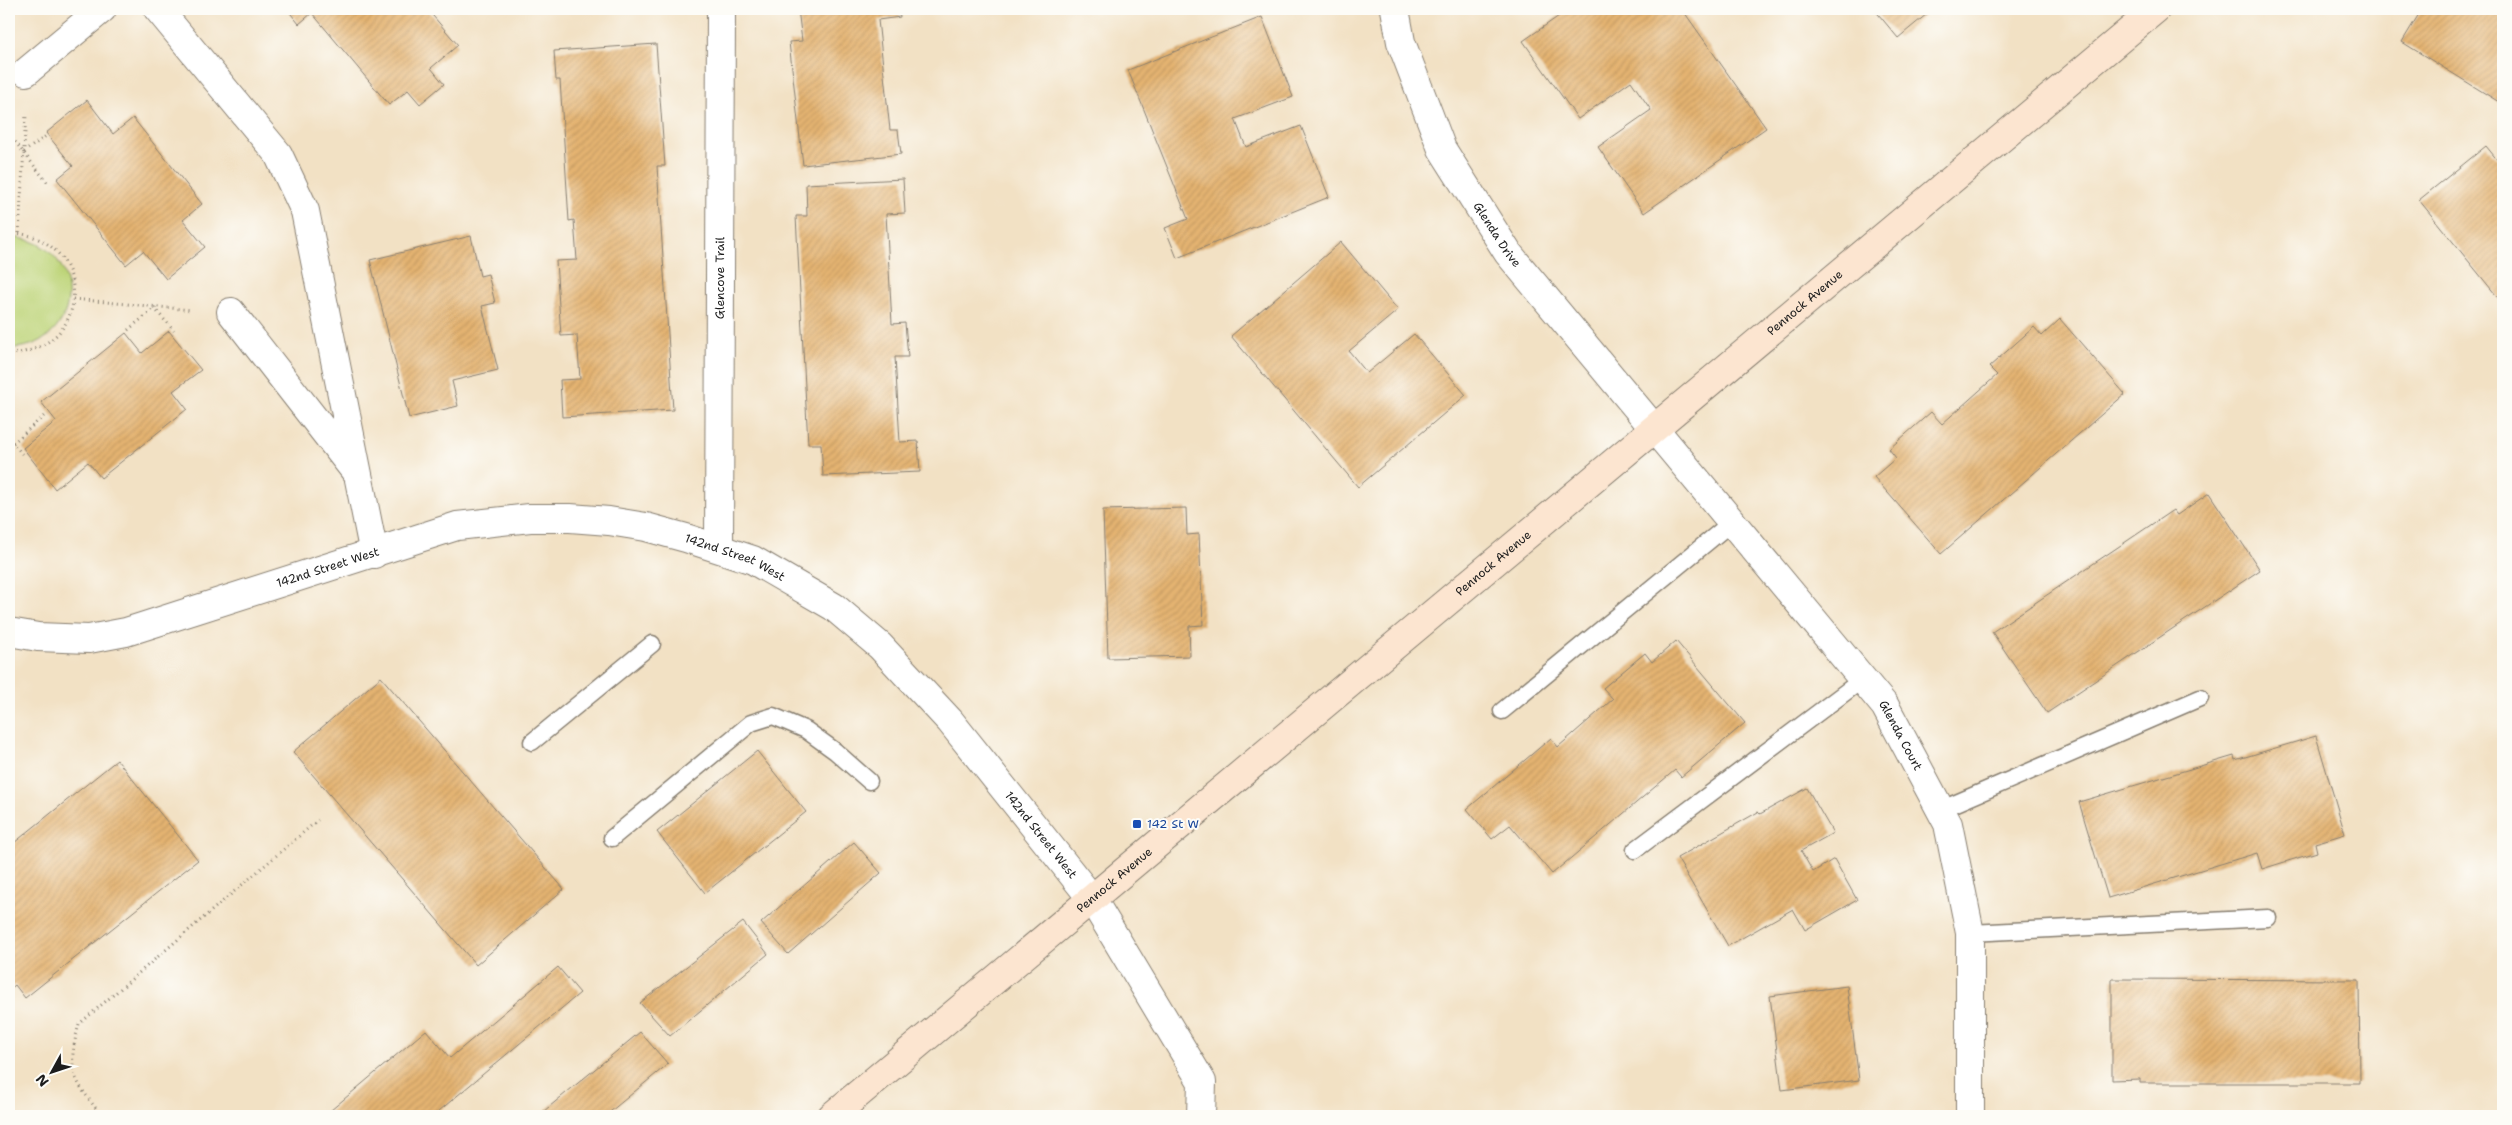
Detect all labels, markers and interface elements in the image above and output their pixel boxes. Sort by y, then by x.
street label: Glenda Drive [1470,199,1525,271]
street label: Glencove Trail [712,236,728,319]
street label: Pennock Avenue [1763,266,1846,339]
street label: Pennock Avenue [1452,527,1535,599]
street label: 142nd Street West [683,530,788,585]
street label: 142nd Street West [274,543,381,591]
street label: Glenda Court [1875,697,1926,773]
street label: 142nd Street West [1001,788,1081,882]
place label: 142 St W [1147,816,1199,832]
marker: 142 St W [1131,818,1143,830]
street label: Pennock Avenue [1073,843,1156,916]
north arrow [28,1048,78,1098]
text: N [32,1070,53,1090]

